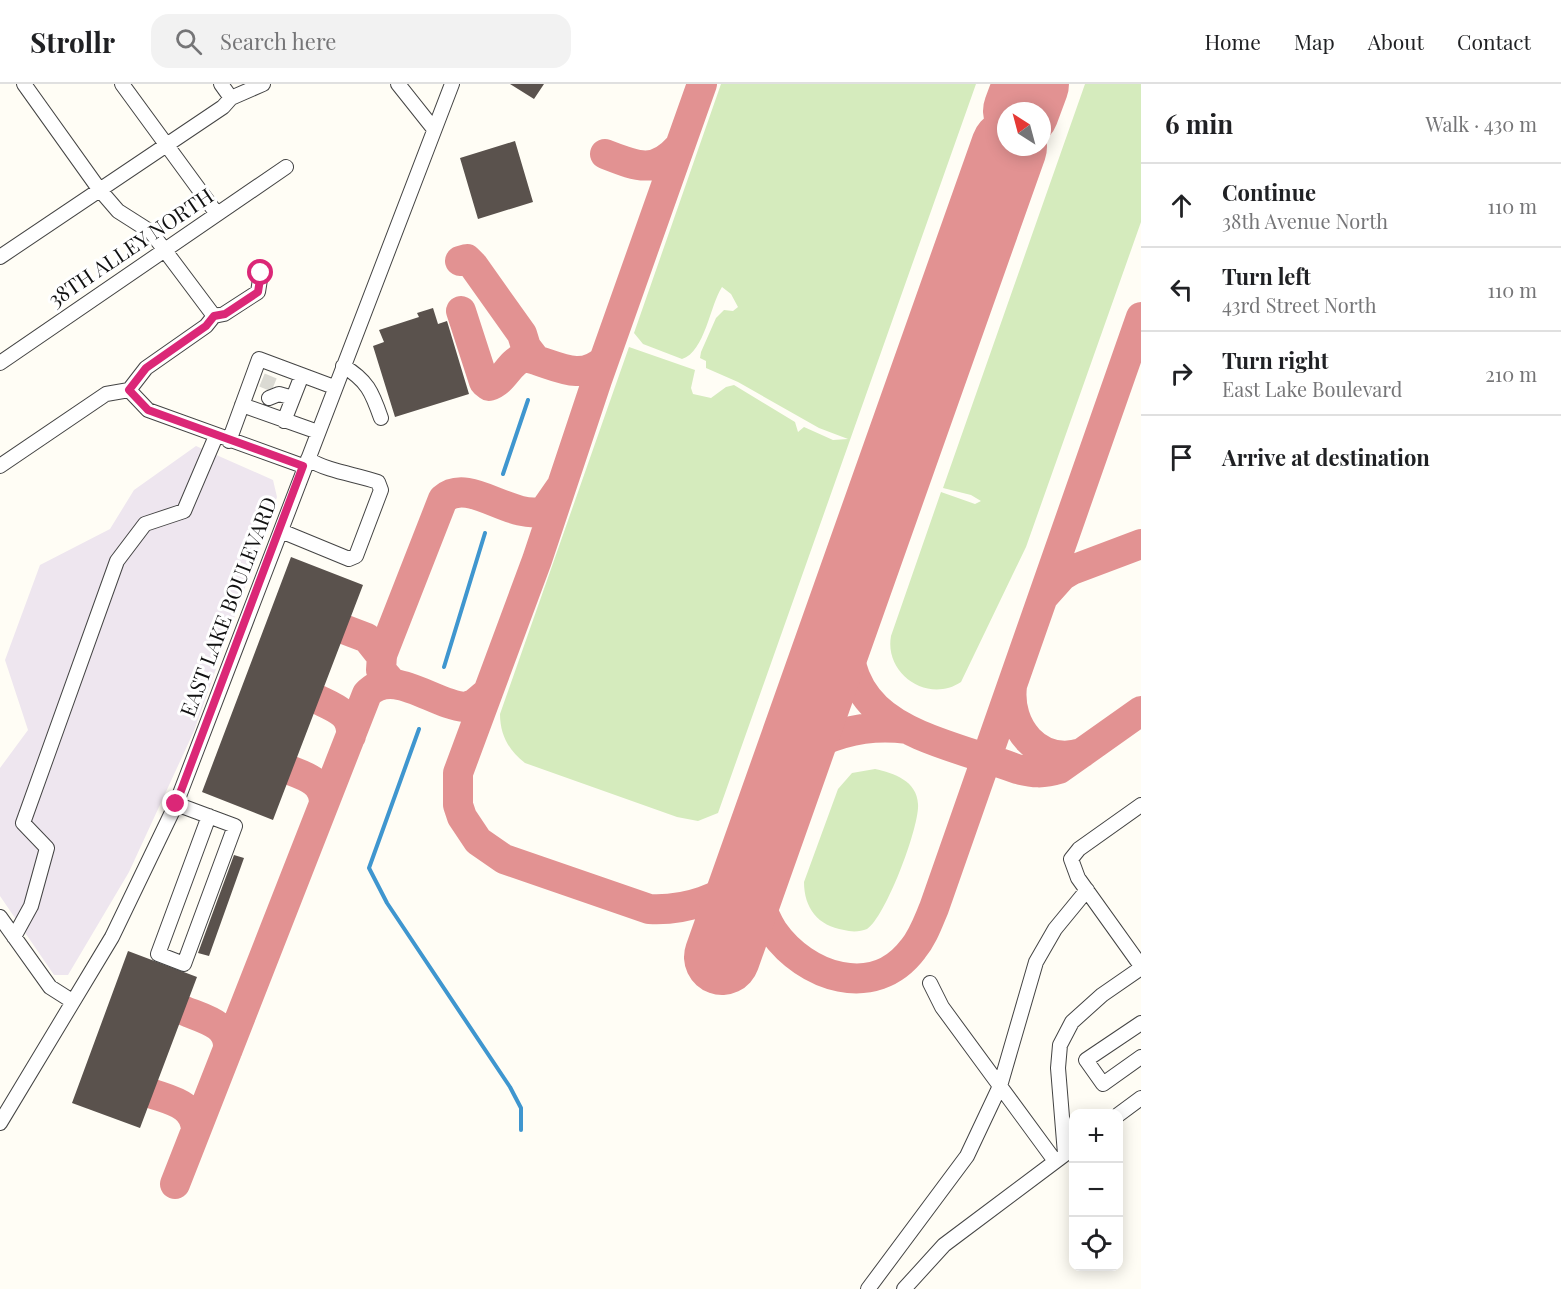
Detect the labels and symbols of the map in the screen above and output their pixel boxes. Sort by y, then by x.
north arrow [997,102,1051,156]
street label: 38TH ALLEY NORTH [42,181,218,312]
route start [247,259,273,285]
street label: EAST LAKE BOULEVARD [172,492,282,720]
route end [162,790,188,816]

